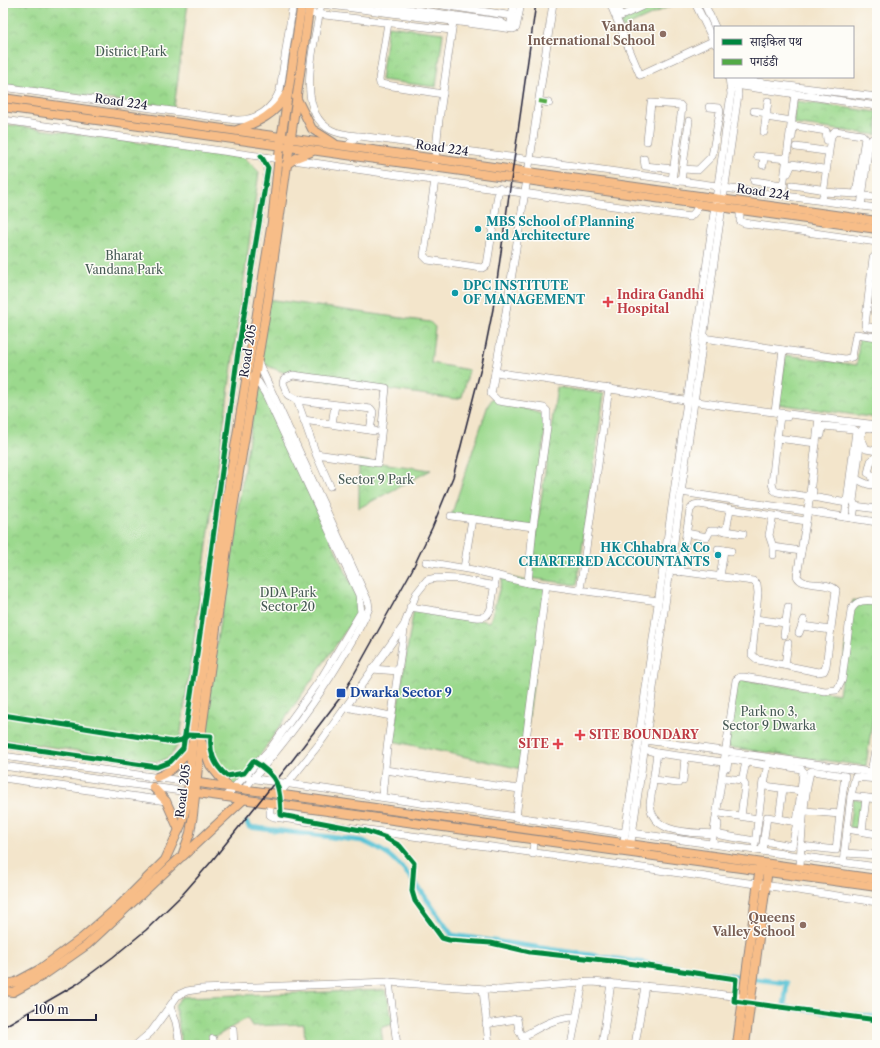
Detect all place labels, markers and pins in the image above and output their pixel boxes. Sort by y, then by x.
place label: Vandana International School [528,19,656,48]
marker: Vandana International School [658,29,668,39]
place label: MBS School of Planning and Architecture [486,214,635,243]
marker: MBS School of Planning and Architecture [473,224,483,234]
place label: DPC INSTITUTE OF MANAGEMENT [463,278,586,307]
place label: Indira Gandhi Hospital [617,287,705,316]
marker: DPC INSTITUTE OF MANAGEMENT [450,288,460,298]
marker: Indira Gandhi Hospital [602,296,614,308]
place label: HK Chhabra & Co CHARTERED ACCOUNTANTS [519,540,710,569]
marker: HK Chhabra & Co CHARTERED ACCOUNTANTS [713,550,723,560]
place label: Dwarka Sector 9 [350,685,452,700]
marker: Dwarka Sector 9 [335,687,347,699]
place label: SITE BOUNDARY [589,727,700,742]
marker: SITE BOUNDARY [574,729,586,741]
place label: SITE [518,736,549,751]
marker: SITE [552,738,564,750]
place label: Queens Valley School [711,910,795,939]
marker: Queens Valley School [798,920,808,930]

